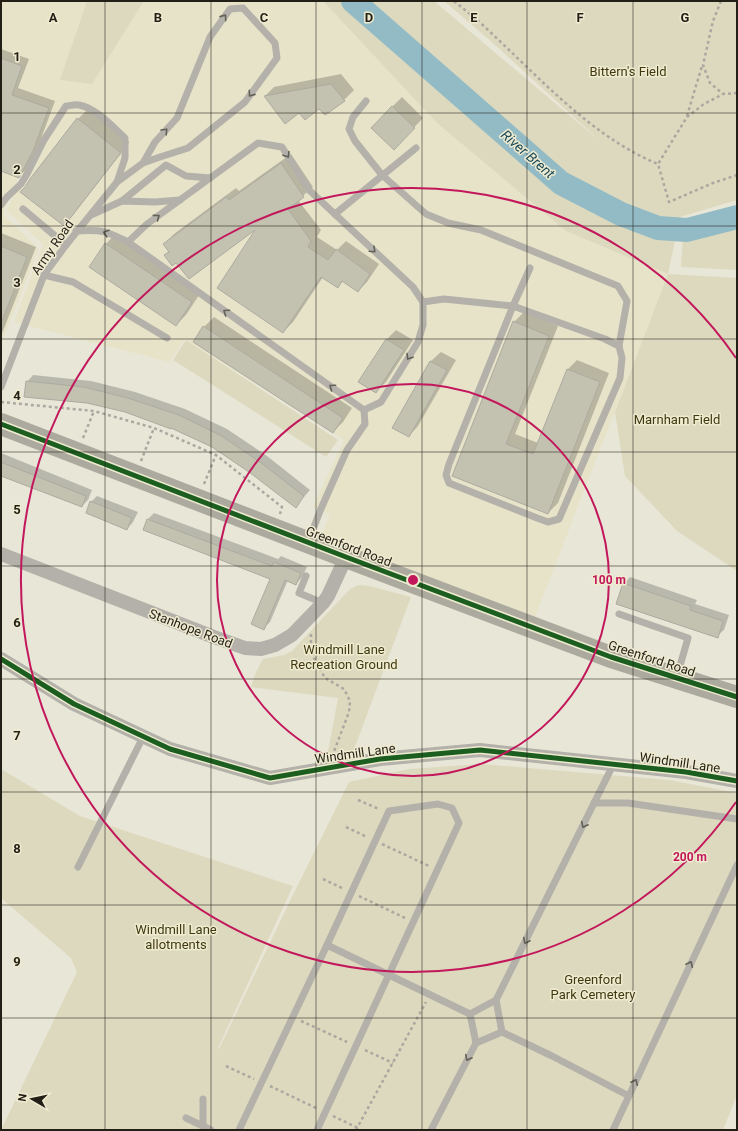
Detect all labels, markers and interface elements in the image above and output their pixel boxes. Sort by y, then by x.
text: A [49,10,58,25]
text: B [154,10,162,25]
text: C [260,10,269,25]
text: D [365,10,373,25]
text: E [470,10,478,25]
text: F [576,10,584,25]
text: G [681,10,690,25]
one-way arrow [219,14,226,21]
text: 1 [13,49,21,64]
park label: Bittern's Field [589,64,667,79]
one-way arrow [248,90,255,97]
water label: River Brent [498,126,558,182]
one-way arrow [160,128,168,136]
one-way arrow [282,151,289,158]
text: 2 [13,162,21,177]
one-way arrow [153,214,160,222]
street label: Army Road [28,217,77,278]
one-way arrow [103,229,110,237]
one-way arrow [369,245,376,252]
text: 3 [13,275,21,290]
one-way arrow [223,309,230,317]
one-way arrow [406,352,413,359]
one-way arrow [329,384,336,392]
text: 4 [13,388,21,403]
park label: Marnham Field [634,412,720,427]
text: 5 [13,502,21,517]
street label: Greenford Road [304,523,394,570]
centre of rings [406,573,420,587]
text: 100 m [592,573,626,587]
street label: Stanhope Road [147,606,235,651]
text: 6 [13,615,21,630]
street label: Greenford Road [606,637,697,680]
park label: Windmill Lane Recreation Ground [290,642,398,672]
text: 7 [13,728,21,743]
street label: Windmill Lane [314,740,397,767]
street label: Windmill Lane [639,749,721,776]
one-way arrow [581,820,588,828]
text: 8 [13,841,21,856]
text: 200 m [673,850,707,864]
park label: Windmill Lane allotments [135,922,217,952]
one-way arrow [523,937,530,944]
text: 9 [13,954,21,969]
one-way arrow [685,961,693,969]
park label: Greenford Park Cemetery [551,972,635,1002]
one-way arrow [465,1054,473,1061]
north arrow [12,1079,52,1119]
one-way arrow [630,1079,638,1086]
text: N [16,1092,30,1102]

